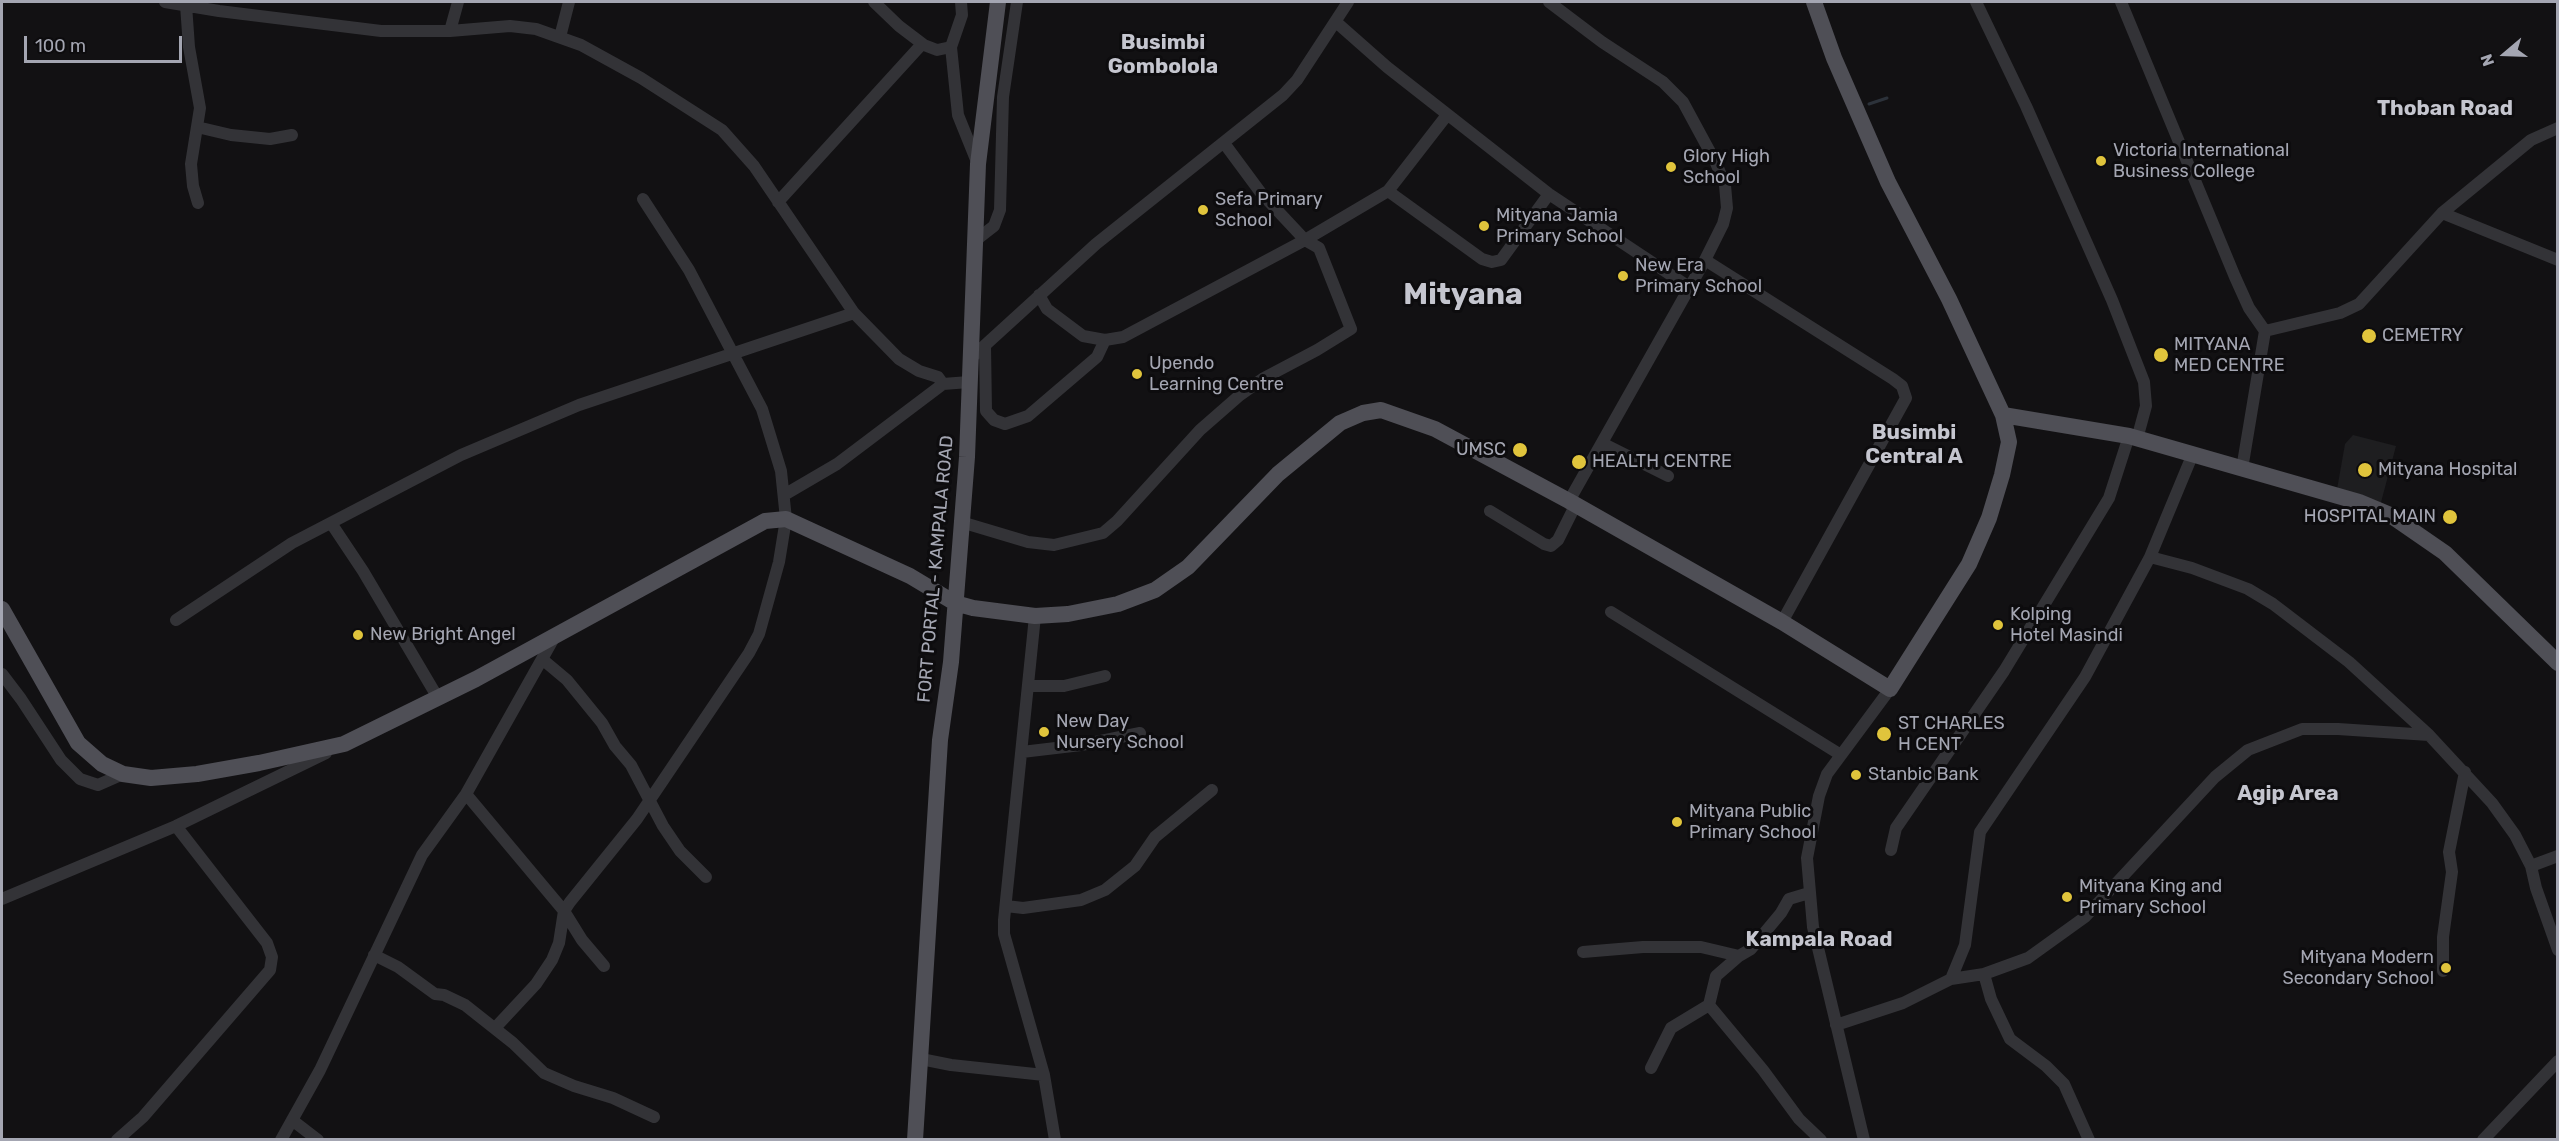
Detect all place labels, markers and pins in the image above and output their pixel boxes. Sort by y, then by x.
place label: Victoria International Business College [2113,140,2289,182]
place label: Glory High School [1683,146,1770,188]
marker: Victoria International Business College [2094,154,2108,168]
marker: Glory High School [1664,160,1678,174]
place label: Sefa Primary School [1215,189,1323,232]
marker: Sefa Primary School [1196,203,1210,217]
place label: Mityana Jamia Primary School [1496,205,1623,248]
marker: Mityana Jamia Primary School [1477,219,1491,233]
place label: New Era Primary School [1635,255,1762,298]
marker: New Era Primary School [1616,269,1630,283]
place label: CEMETRY [2382,325,2464,347]
marker: CEMETRY [2360,327,2378,345]
place label: MITYANA MED CENTRE [2174,334,2285,376]
marker: MITYANA MED CENTRE [2152,346,2170,364]
place label: Upendo Learning Centre [1149,353,1284,395]
marker: Upendo Learning Centre [1130,367,1144,381]
place label: UMSC [1456,439,1506,461]
marker: UMSC [1511,441,1529,459]
place label: HEALTH CENTRE [1592,451,1732,473]
marker: HEALTH CENTRE [1570,453,1588,471]
place label: Mityana Hospital [2378,459,2517,481]
marker: Mityana Hospital [2356,461,2374,479]
place label: HOSPITAL MAIN [2304,506,2436,528]
marker: HOSPITAL MAIN [2441,508,2459,526]
place label: Kolping Hotel Masindi [2010,604,2123,646]
marker: Kolping Hotel Masindi [1991,618,2005,632]
place label: New Bright Angel [370,624,516,646]
marker: New Bright Angel [351,628,365,642]
place label: New Day Nursery School [1056,711,1184,754]
place label: ST CHARLES H CENT [1898,713,2005,756]
marker: New Day Nursery School [1037,725,1051,739]
marker: ST CHARLES H CENT [1875,725,1893,743]
place label: Stanbic Bank [1868,764,1979,786]
marker: Stanbic Bank [1849,768,1863,782]
place label: Mityana Public Primary School [1689,801,1816,844]
marker: Mityana Public Primary School [1670,815,1684,829]
place label: Mityana King and Primary School [2079,876,2222,918]
marker: Mityana King and Primary School [2060,890,2074,904]
place label: Mityana Modern Secondary School [2283,947,2434,990]
marker: Mityana Modern Secondary School [2439,961,2453,975]

